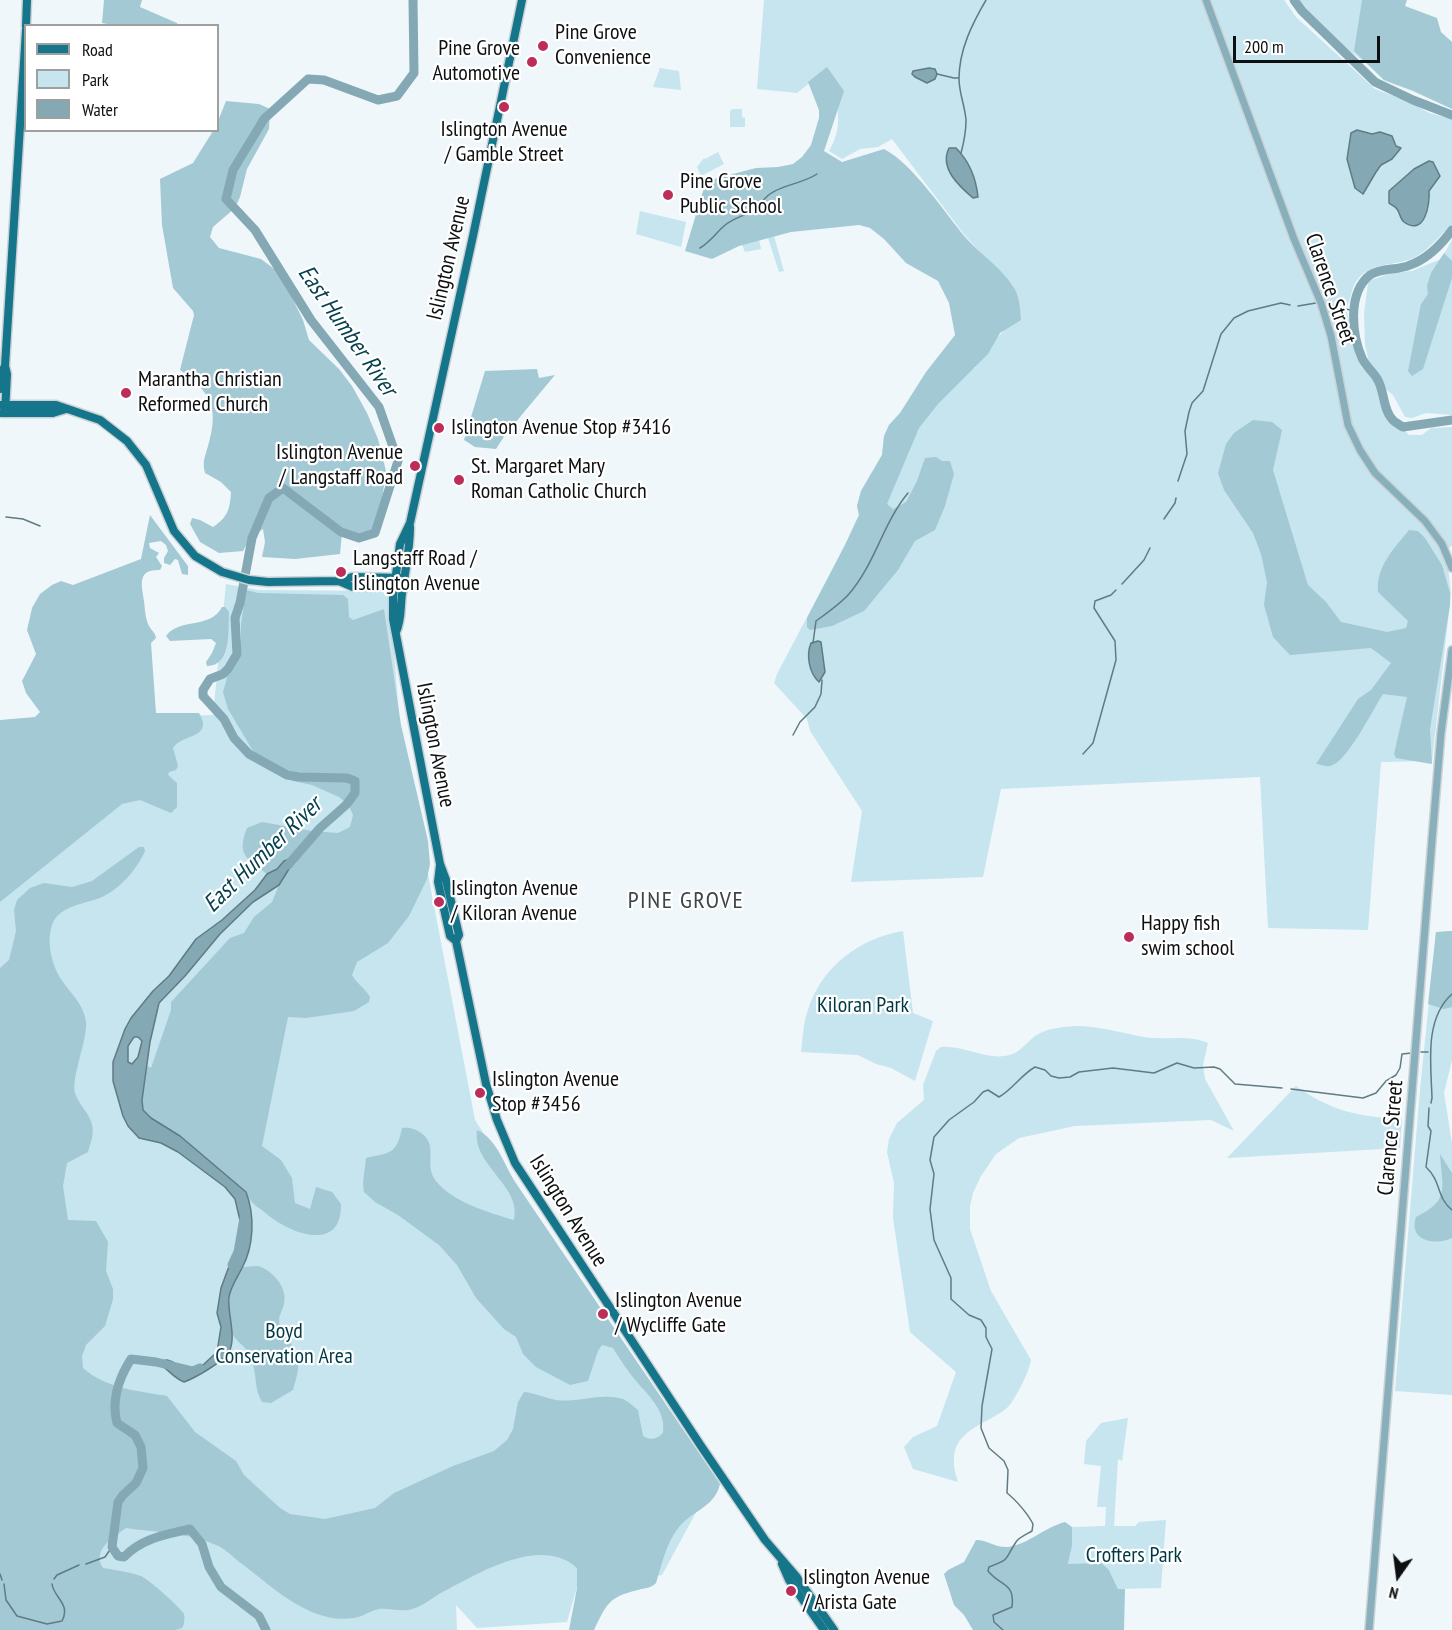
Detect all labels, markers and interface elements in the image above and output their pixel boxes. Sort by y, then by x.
place label: Pine Grove Convenience [555,20,651,72]
legend [24,24,219,132]
scale bar [1236,24,1383,62]
text: 200 m [1244,35,1284,58]
place label: Pine Grove Automotive [432,36,520,88]
text: Road [82,38,113,61]
marker: Pine Grove Convenience [536,39,550,53]
marker: Pine Grove Automotive [525,55,539,69]
text: Park [82,68,109,91]
text: Water [82,98,118,121]
marker: Islington Avenue / Gamble Street [497,100,511,114]
place label: Islington Avenue / Gamble Street [441,117,567,168]
place label: Pine Grove Public School [680,169,782,220]
marker: Pine Grove Public School [661,188,675,202]
street label: Islington Avenue [422,193,476,323]
street label: Clarence Street [1299,230,1361,348]
water label: East Humber River [291,260,403,402]
place label: Marantha Christian Reformed Church [138,367,282,418]
marker: Marantha Christian Reformed Church [119,386,133,400]
place label: Islington Avenue Stop #3416 [451,415,671,441]
marker: Islington Avenue Stop #3416 [432,421,446,435]
place label: Islington Avenue / Langstaff Road [276,440,403,492]
place label: St. Margaret Mary Roman Catholic Church [471,454,647,506]
marker: Islington Avenue / Langstaff Road [408,459,422,473]
marker: St. Margaret Mary Roman Catholic Church [452,473,466,487]
place label: Langstaff Road / Islington Avenue [353,546,480,598]
marker: Langstaff Road / Islington Avenue [334,565,348,579]
street label: Islington Avenue [410,680,460,810]
water label: East Humber River [198,791,328,919]
place label: Islington Avenue / Kiloran Avenue [451,876,578,927]
district label: PINE GROVE [628,887,744,915]
marker: Islington Avenue / Kiloran Avenue [432,895,446,909]
place label: Happy fish swim school [1141,911,1234,962]
marker: Happy fish swim school [1122,930,1136,944]
park label: Kiloran Park [817,993,909,1019]
place label: Islington Avenue Stop #3456 [492,1067,619,1118]
street label: Clarence Street [1373,1079,1409,1197]
marker: Islington Avenue Stop #3456 [473,1086,487,1100]
street label: Islington Avenue [523,1150,613,1272]
place label: Islington Avenue / Wycliffe Gate [615,1288,742,1340]
marker: Islington Avenue / Wycliffe Gate [596,1307,610,1321]
park label: Boyd Conservation Area [215,1319,353,1370]
park label: Crofters Park [1086,1543,1182,1569]
north arrow [1368,1546,1428,1606]
place label: Islington Avenue / Arista Gate [803,1565,930,1616]
text: N [1387,1583,1400,1604]
marker: Islington Avenue / Arista Gate [784,1584,798,1598]

